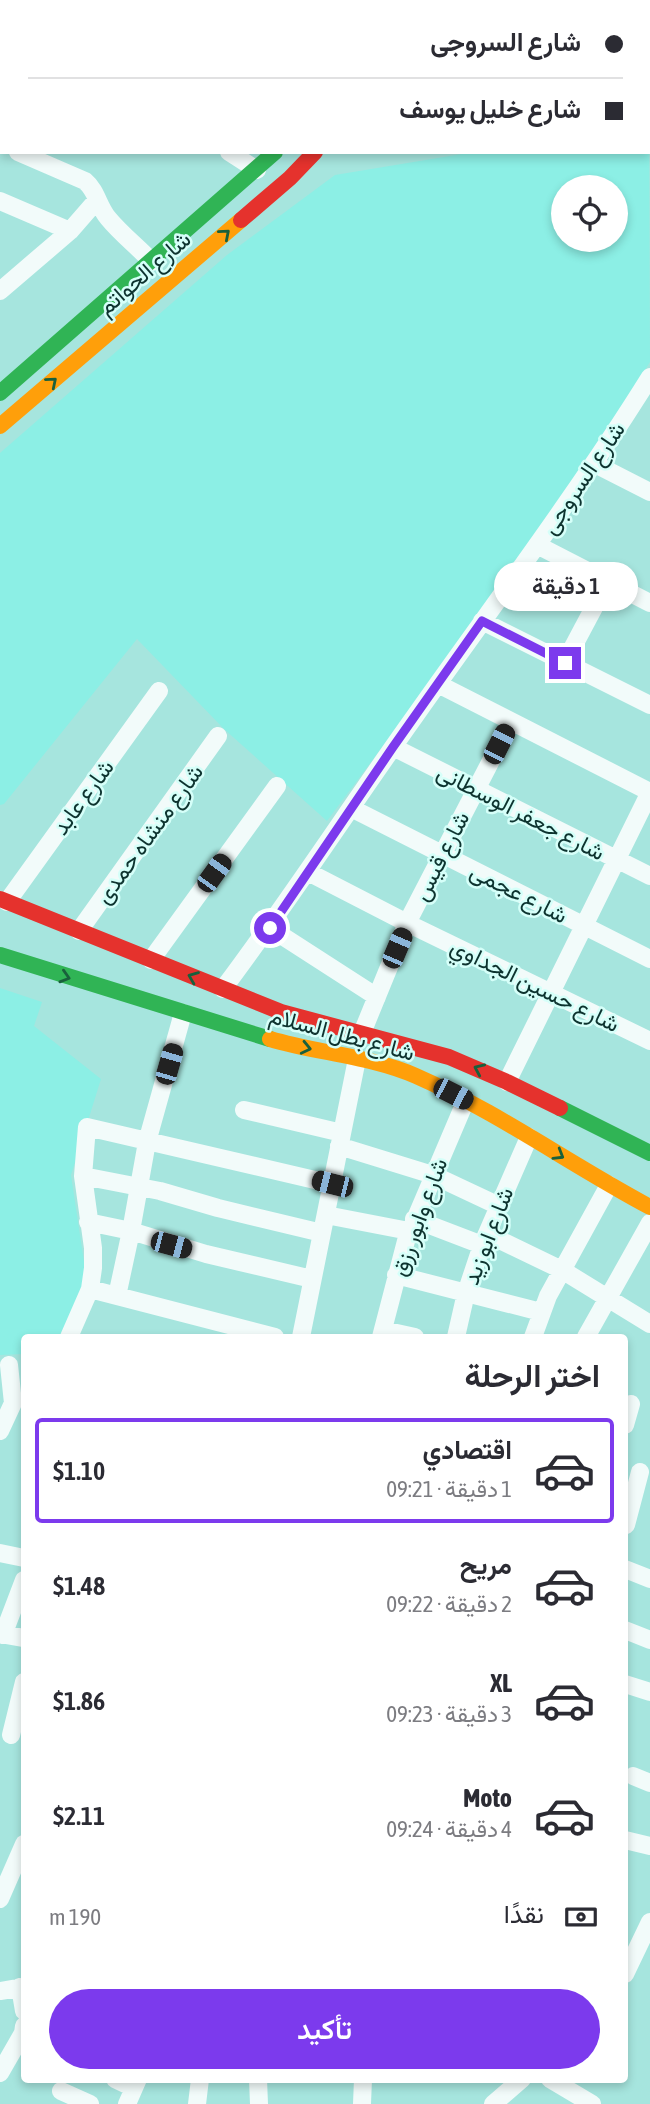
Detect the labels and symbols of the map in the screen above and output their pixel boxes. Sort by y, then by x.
street label: شارع الحواتم [92,226,198,323]
one-way arrow [217,230,230,242]
one-way arrow [44,378,57,390]
street label: شارع السروجى [536,417,633,541]
callout: 1 دقيقة [493,562,637,610]
route end [549,647,581,679]
car [481,721,518,767]
street label: شارع عابد [47,754,121,841]
street label: شارع جعفر الوسطانى [431,758,609,868]
street label: شارع منشاه حمدى [90,759,211,910]
street label: شارع قيس [407,807,477,906]
car [194,850,235,896]
street label: شارع عجمى [465,857,572,931]
route start [254,912,286,944]
car [380,925,415,971]
street label: شارع حسين الجداوي [444,933,624,1043]
one-way arrow [58,968,70,983]
one-way arrow [187,971,200,985]
street label: شارع بطل السلام [266,1002,417,1069]
one-way arrow [300,1039,312,1054]
car [154,1041,185,1087]
one-way arrow [474,1063,486,1077]
car [430,1075,477,1113]
one-way arrow [551,1147,564,1160]
street label: شارع وابور رزق [386,1154,455,1281]
car [310,1169,355,1199]
street label: شارع ابو زيد [458,1184,521,1289]
car [148,1229,195,1261]

